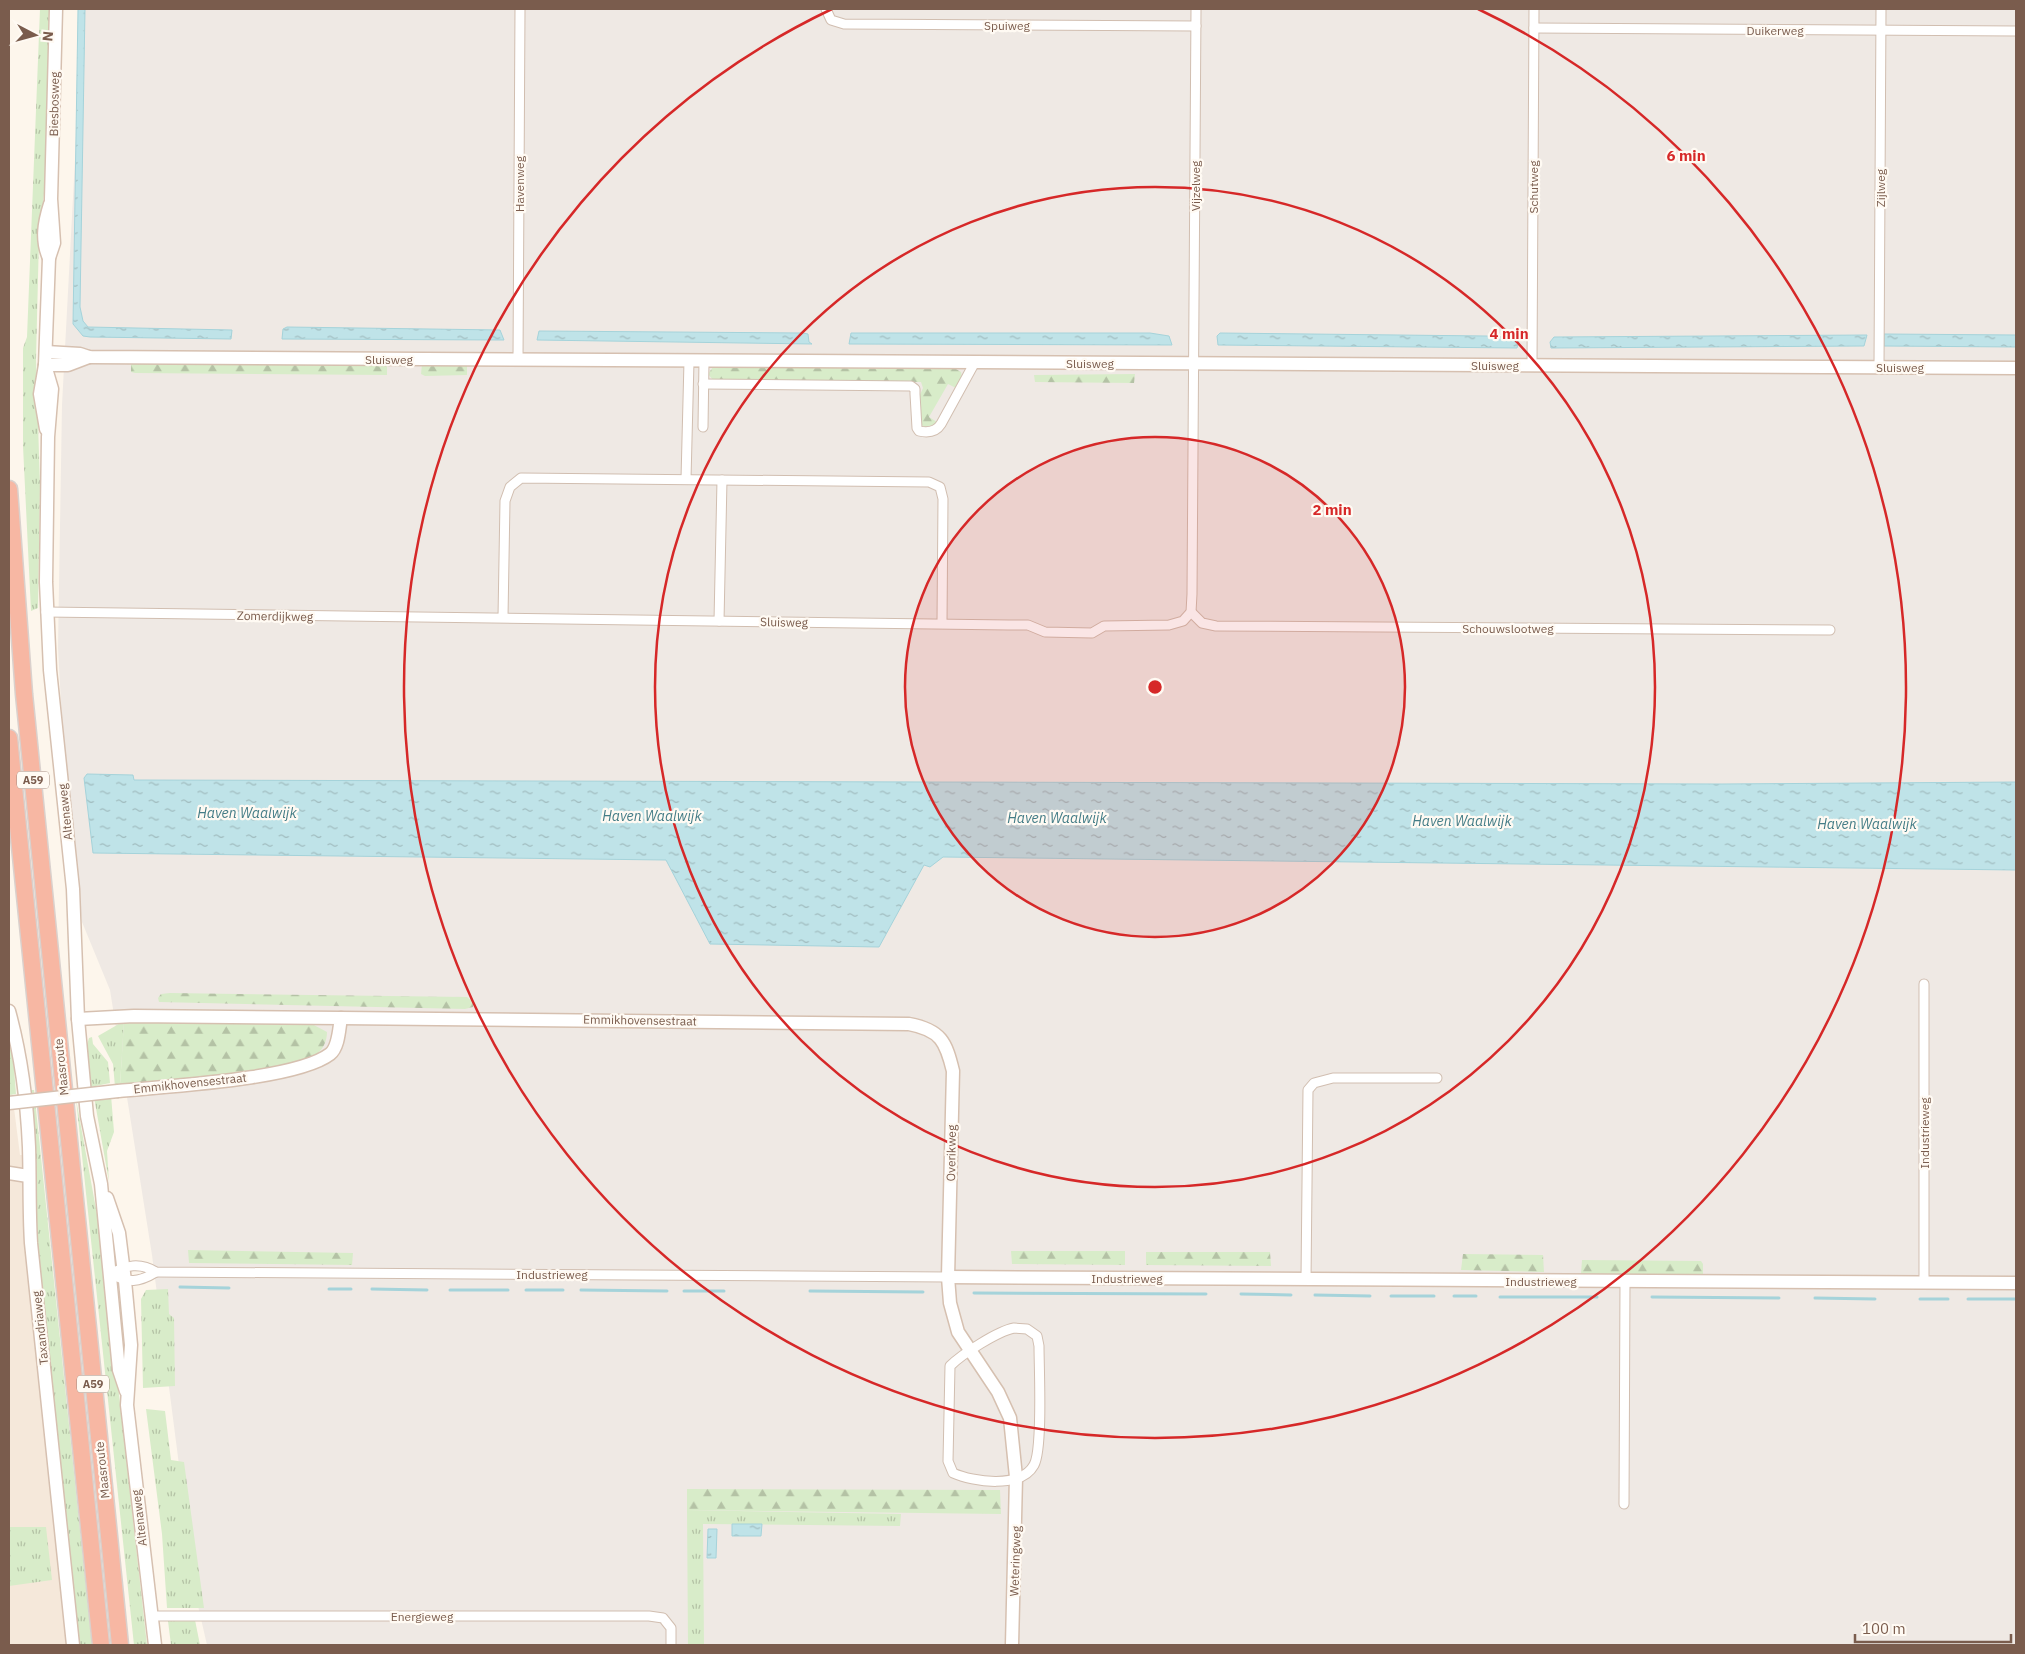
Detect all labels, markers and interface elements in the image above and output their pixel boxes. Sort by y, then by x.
north arrow [10,10,60,60]
street label: Spuiweg [984,18,1031,33]
street label: Duikerweg [1746,23,1804,38]
text: N [38,30,57,42]
street label: Biesbosweg [46,71,62,137]
text: 6 min [1666,146,1706,165]
street label: Havenweg [512,155,527,212]
street label: Vijzelweg [1188,160,1203,211]
street label: Schutweg [1526,160,1541,213]
street label: Zijlweg [1873,168,1888,207]
text: 4 min [1489,324,1529,343]
street label: Sluisweg [365,352,414,367]
street label: Sluisweg [1066,356,1115,371]
street label: Sluisweg [1471,358,1520,373]
street label: Sluisweg [1876,360,1925,375]
text: 2 min [1312,500,1352,519]
street label: Zomerdijkweg [237,608,314,624]
street label: Sluisweg [760,614,809,630]
street label: Schouwslootweg [1462,621,1554,636]
centre of rings [1146,678,1164,696]
road number: A59 [17,772,49,788]
street label: Altenaweg [54,782,75,841]
water label: Haven Waalwijk [197,804,297,822]
water label: Haven Waalwijk [602,807,702,825]
water label: Haven Waalwijk [1007,809,1107,827]
water label: Haven Waalwijk [1412,812,1512,830]
water label: Haven Waalwijk [1817,815,1917,833]
street label: Emmikhovensestraat [583,1012,697,1028]
street label: Maasroute [51,1037,71,1096]
street label: Emmikhovensestraat [133,1070,247,1096]
street label: Industrieweg [1917,1097,1932,1169]
street label: Overikweg [943,1124,959,1181]
street label: Industrieweg [516,1267,588,1282]
street label: Industrieweg [1091,1271,1163,1286]
street label: Industrieweg [1505,1274,1577,1289]
street label: Taxandriaweg [29,1289,51,1366]
road number: A59 [77,1376,109,1392]
street label: Maasroute [92,1440,112,1499]
street label: Altenaweg [128,1488,150,1547]
street label: Weteringweg [1006,1525,1024,1597]
street label: Energieweg [391,1609,454,1624]
scale bar [1855,1612,2011,1644]
text: 100 m [1862,1619,1906,1638]

